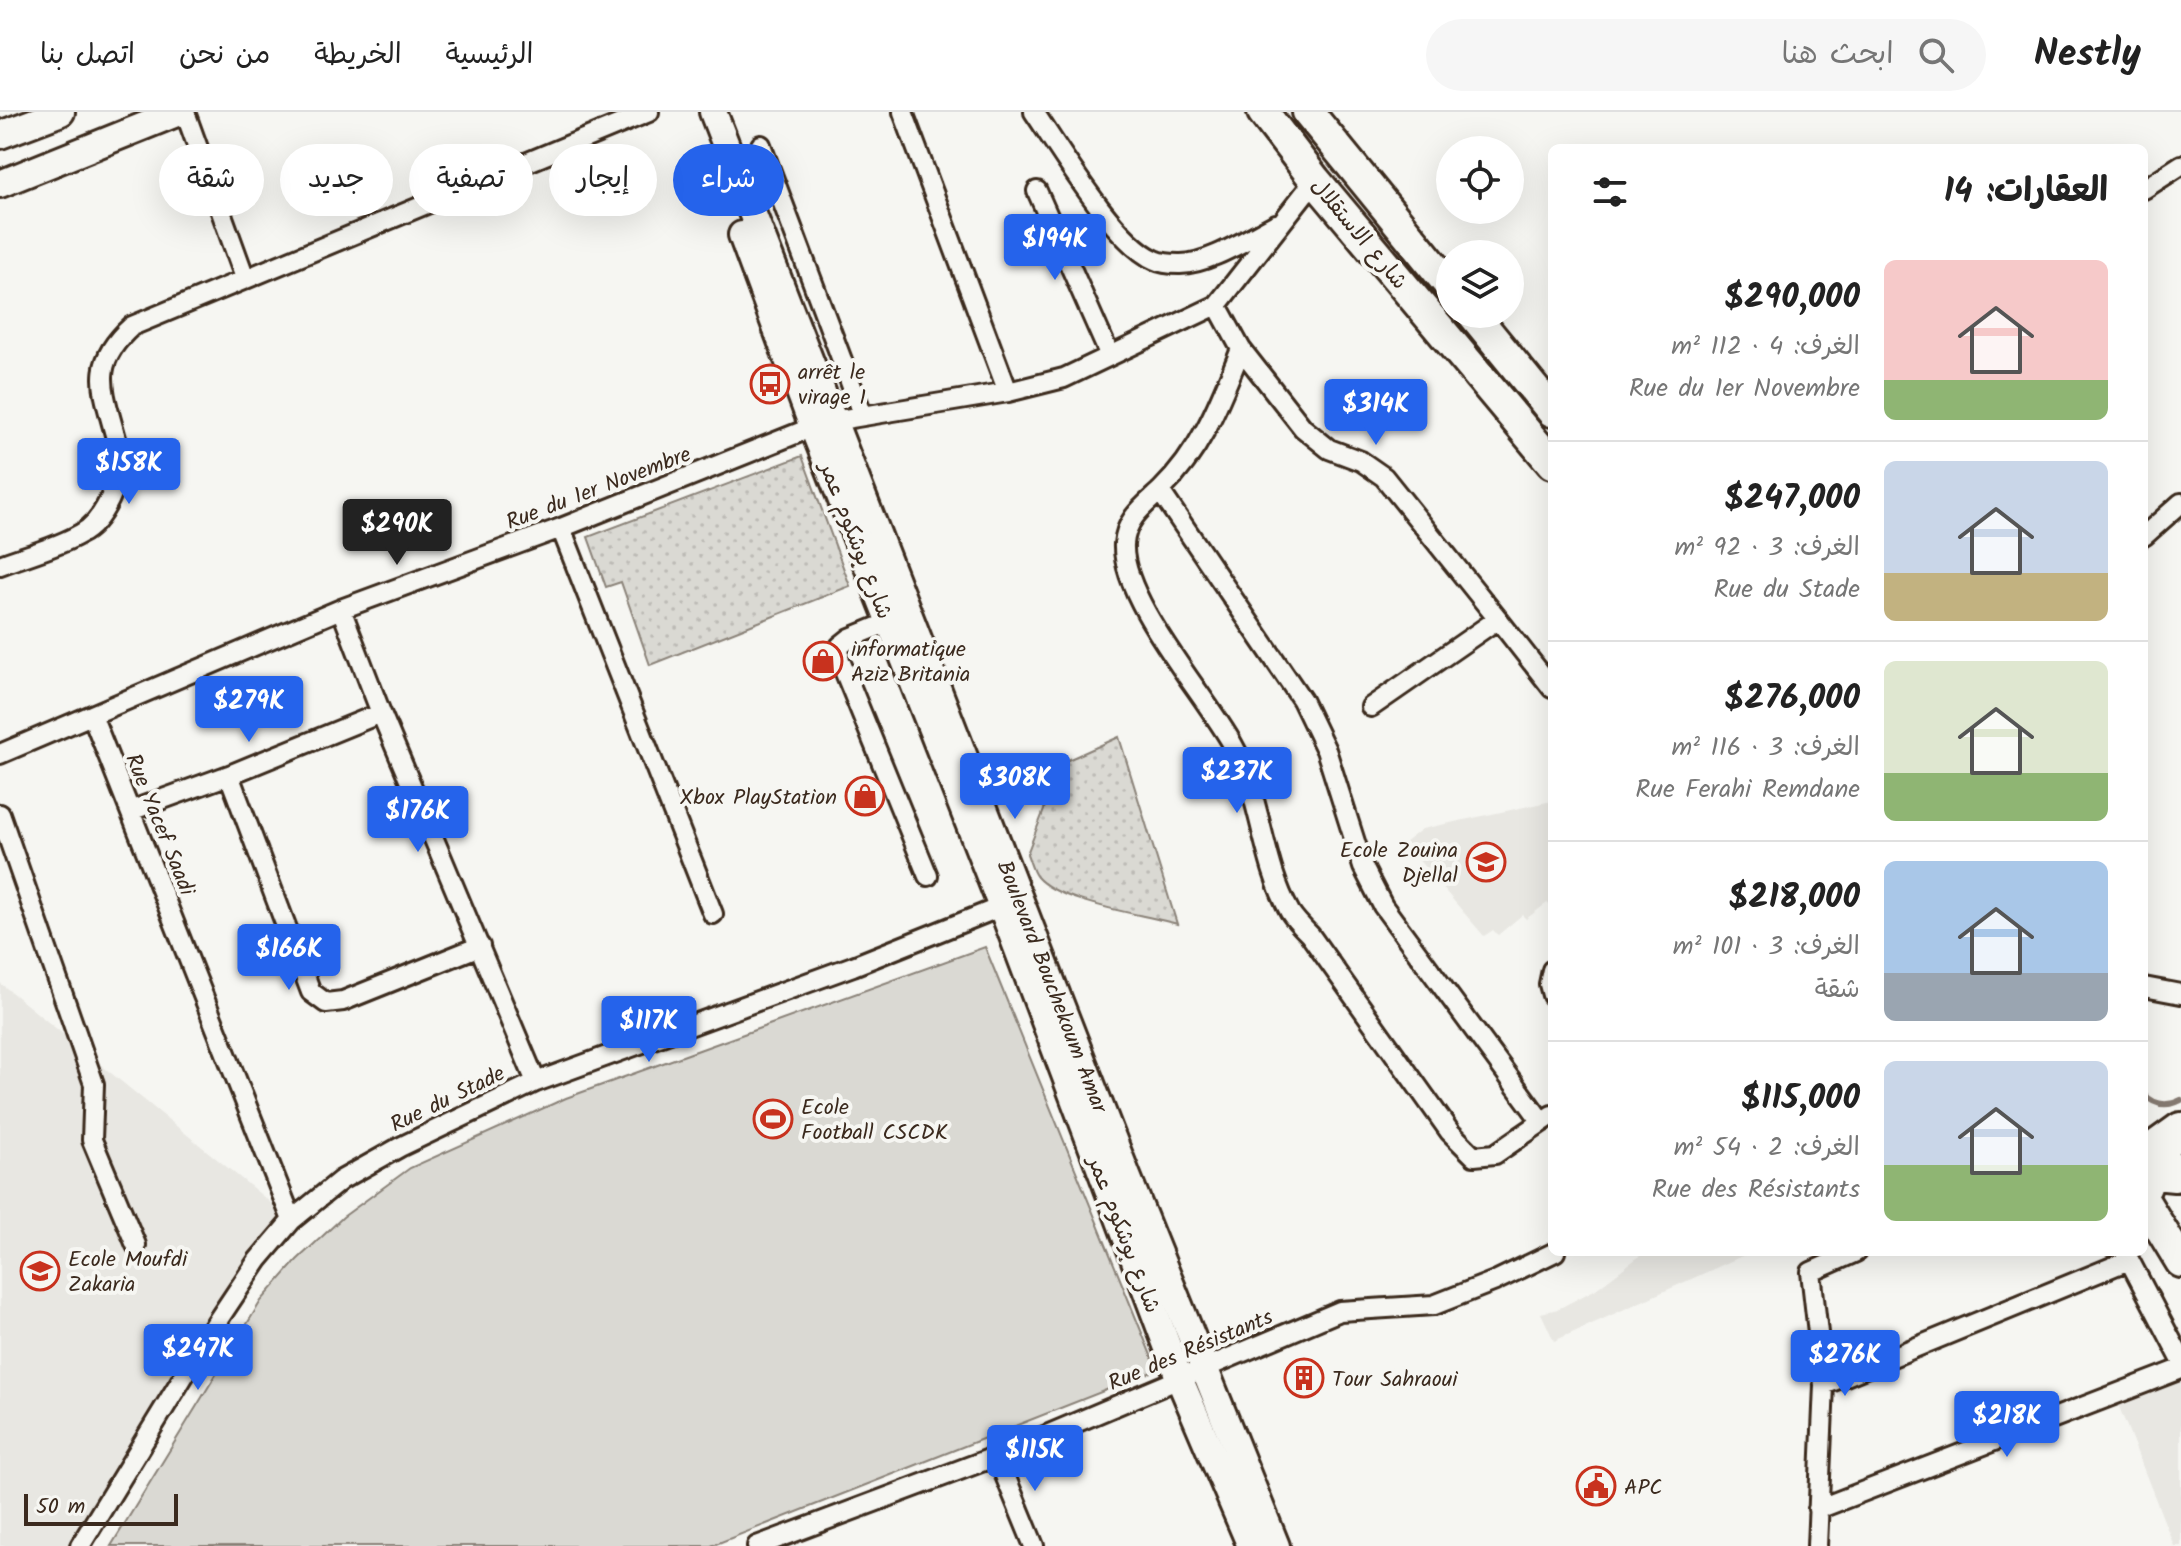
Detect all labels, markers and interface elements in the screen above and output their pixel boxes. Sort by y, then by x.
search box [1426,19,1986,91]
text: Nestly [2034,25,2141,85]
text: ابحث هنا [1781,31,1894,79]
text: اتصل بنا [40,33,135,78]
text: من نحن [179,33,270,78]
text: الخريطة [314,33,402,78]
text: الرئيسية [446,33,533,78]
icon: search [1914,33,1958,77]
map controls [1436,136,1524,328]
button: locate [1436,136,1524,224]
chip: شقة [159,144,264,216]
chip: جديد [280,144,393,216]
chip: تصفية [409,144,533,216]
chip: إيجار [549,144,657,216]
chip: شراء [673,144,784,216]
text: العقارات: 14 [1944,165,2108,219]
icon: filters [1588,170,1632,214]
street label: شارع الاستقلال [1301,171,1415,298]
pin: $194K [999,214,1111,282]
text: $194K [1022,219,1088,261]
button: layers [1436,240,1524,328]
text: $290,000 [1724,271,1860,325]
icon: home [1948,292,2044,388]
text: الغرف: 4 · 112 m² [1671,326,1860,368]
place label: arrêt le virage 1 [798,356,866,416]
bus stop icon: arrêt le virage 1 [749,363,791,405]
text: Rue du 1er Novembre [1629,368,1860,410]
pin: $314K [1320,379,1432,447]
text: $314K [1342,384,1410,426]
pin: $158K [73,438,185,506]
street label: Rue du 1er Novembre [501,438,697,541]
text: $158K [95,443,163,485]
street label: شارع بوشكوم عمر [808,455,901,625]
text: $247,000 [1724,472,1860,526]
icon: home [1948,493,2044,589]
pin: $290K [341,499,453,567]
text: $290K [361,504,433,546]
text: الغرف: 3 · 92 m² [1674,527,1860,569]
text: Rue du Stade [1714,569,1860,611]
place label: informatique Aziz Britania [851,633,970,693]
shop icon: informatique Aziz Britania [802,640,844,682]
text: $276,000 [1724,672,1860,726]
pin: $279K [193,676,305,744]
text: $279K [213,681,285,723]
icon: home [1948,693,2044,789]
text: الغرف: 3 · 116 m² [1671,727,1860,769]
pin: $237K [1181,747,1293,815]
street label: Rue Yacef Saadi [114,749,203,902]
text: $237K [1201,752,1273,794]
pin: $308K [959,753,1071,821]
text: $308K [978,758,1052,800]
text: Rue Ferahi Remdane [1635,769,1860,811]
shop icon: Xbox PlayStation [844,775,886,817]
place label: Xbox PlayStation [680,781,837,816]
pin: $176K [362,786,474,854]
text: $176K [385,791,451,833]
place label: Ecole Zouina Djellal [1340,834,1459,894]
school or university icon: Ecole Zouina Djellal [1465,841,1507,883]
street label: Boulevard Bouchekoum Amar [986,856,1116,1120]
text: $218,000 [1728,871,1860,925]
icon: home [1948,893,2044,989]
pin: $166K [233,924,345,992]
text: الغرف: 3 · 101 m² [1673,926,1860,968]
text: $166K [255,929,323,971]
text: شقة [1815,969,1860,1011]
pin: $117K [593,996,705,1064]
text: $117K [619,1001,679,1043]
street label: Rue du Stade [385,1057,512,1143]
text: $115,000 [1741,1072,1860,1126]
place label: Ecole Football CSCDK [801,1091,948,1151]
icon: home [1948,1093,2044,1189]
sports icon: Ecole Football CSCDK [752,1098,794,1140]
text: الغرف: 2 · 54 m² [1674,1127,1860,1169]
street label: شارع بوشكوم عمر [1076,1149,1169,1319]
text: Rue des Résistants [1652,1169,1860,1211]
place label: Ecole Moufdi Zakaria [68,1243,188,1303]
school or university icon: Ecole Moufdi Zakaria [19,1250,61,1292]
street label: Rue des Résistants [1103,1301,1279,1402]
pin: $247K [142,1324,254,1392]
text: $247K [162,1329,234,1371]
pin: $276K [1789,1330,1901,1398]
text: $276K [1809,1335,1881,1377]
building icon: Tour Sahraoui [1283,1357,1325,1399]
place label: Tour Sahraoui [1332,1363,1458,1398]
pin: $218K [1951,1391,2063,1459]
text: $218K [1972,1396,2042,1438]
pin: $115K [979,1425,1091,1493]
text: $115K [1005,1430,1065,1472]
public building icon: APC [1575,1465,1617,1507]
place label: APC [1624,1471,1663,1506]
scale bar [24,1490,178,1526]
text: 50 m [36,1490,85,1525]

